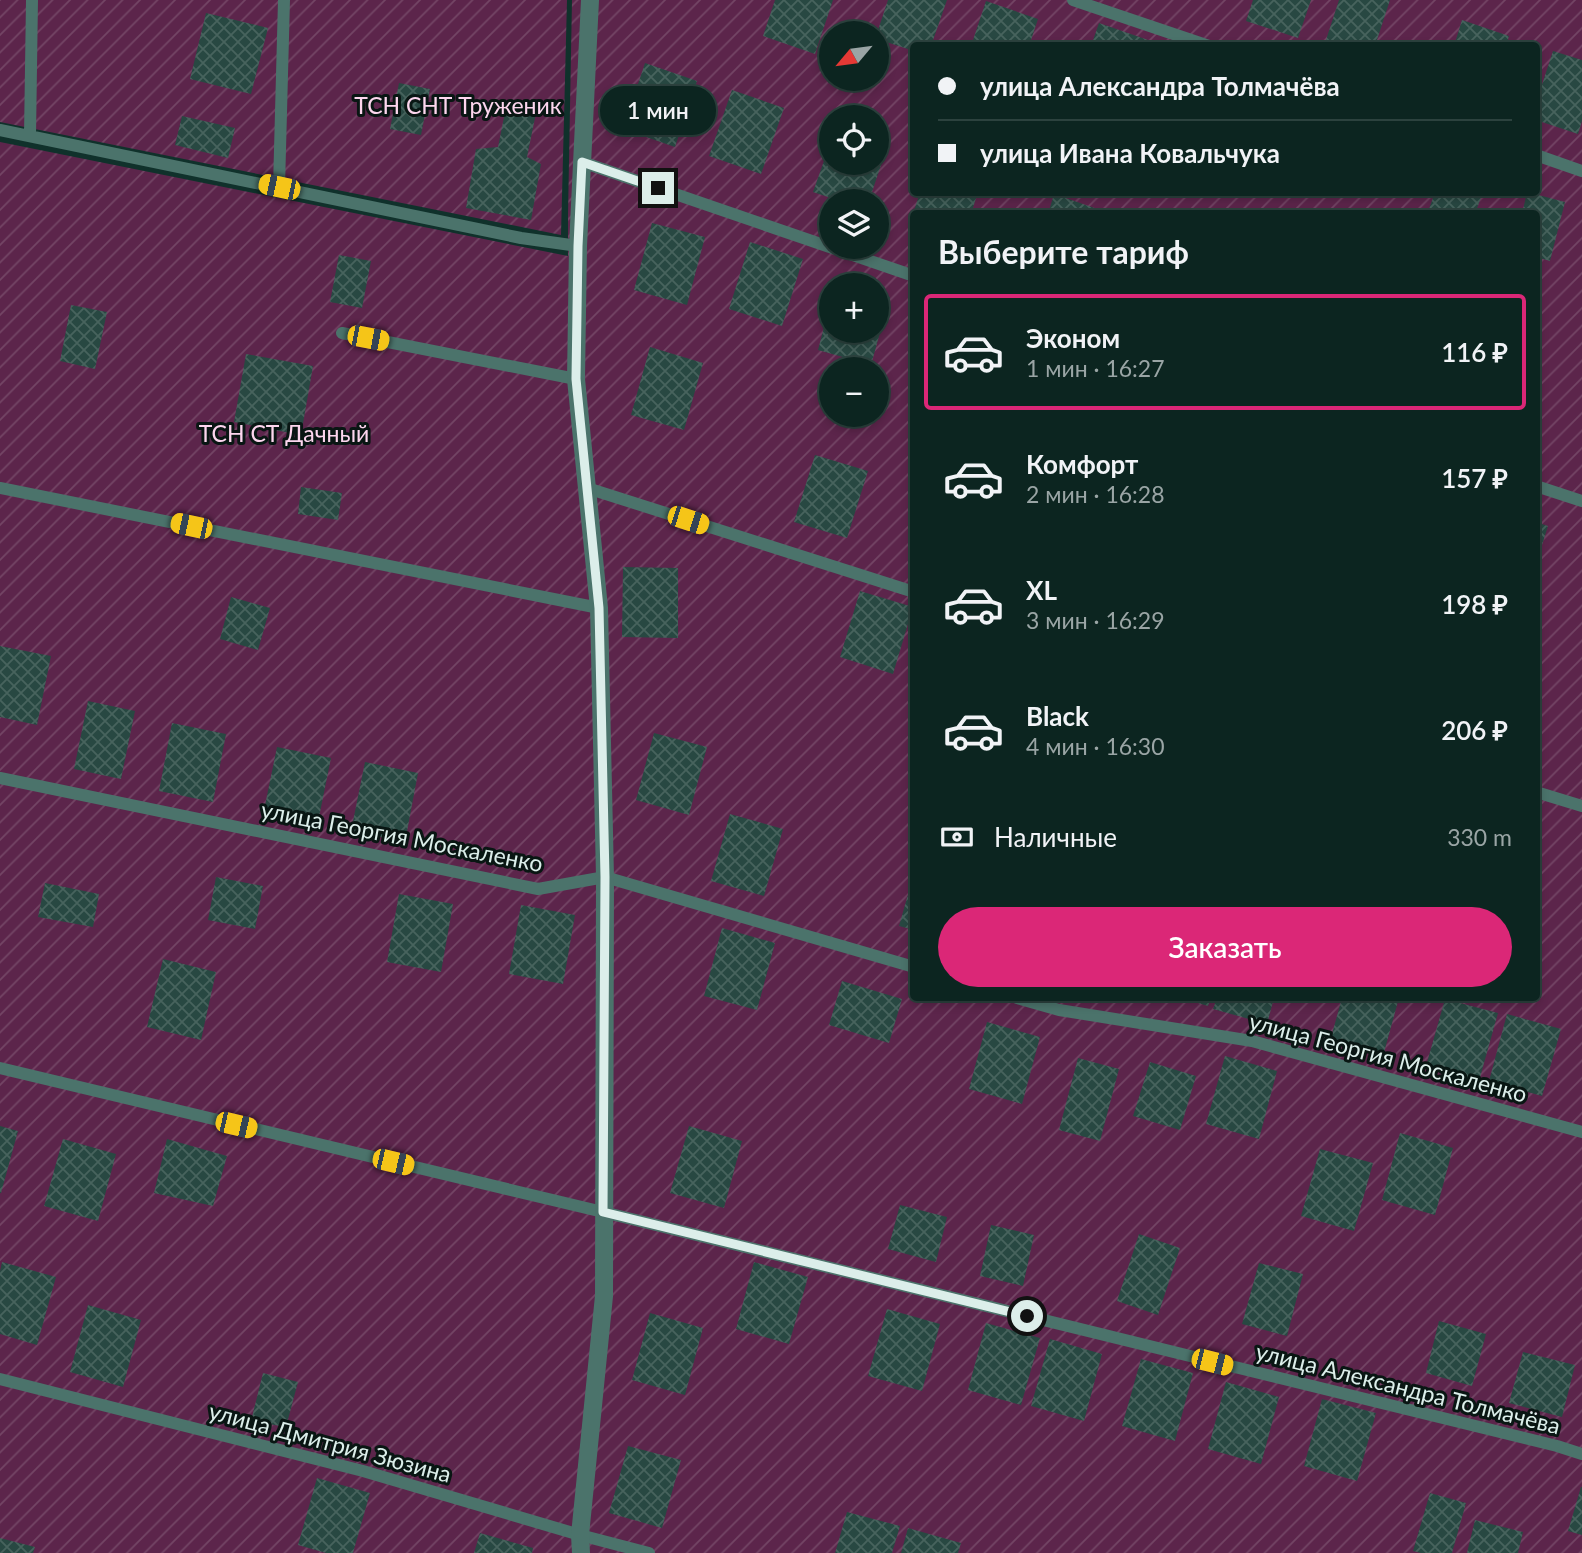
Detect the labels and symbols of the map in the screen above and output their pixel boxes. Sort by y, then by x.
north arrow [819,21,889,91]
callout: 1 мин [600,86,716,136]
park label: ТСН СНТ Труженик [354,91,562,119]
car [257,172,302,202]
route end [642,172,674,204]
car [346,324,391,352]
park label: ТСН СТ Дачный [199,419,369,447]
car [665,504,712,536]
car [169,511,214,541]
street label: улица Георгия Москаленко [259,795,545,877]
street label: улица Георгия Москаленко [1246,1006,1530,1108]
car [214,1110,259,1140]
car [371,1147,416,1177]
route start [1011,1300,1043,1332]
street label: улица Александра Толмачёва [1253,1337,1563,1439]
car [1190,1347,1235,1377]
street label: улица Дмитрия Зюзина [206,1396,454,1488]

